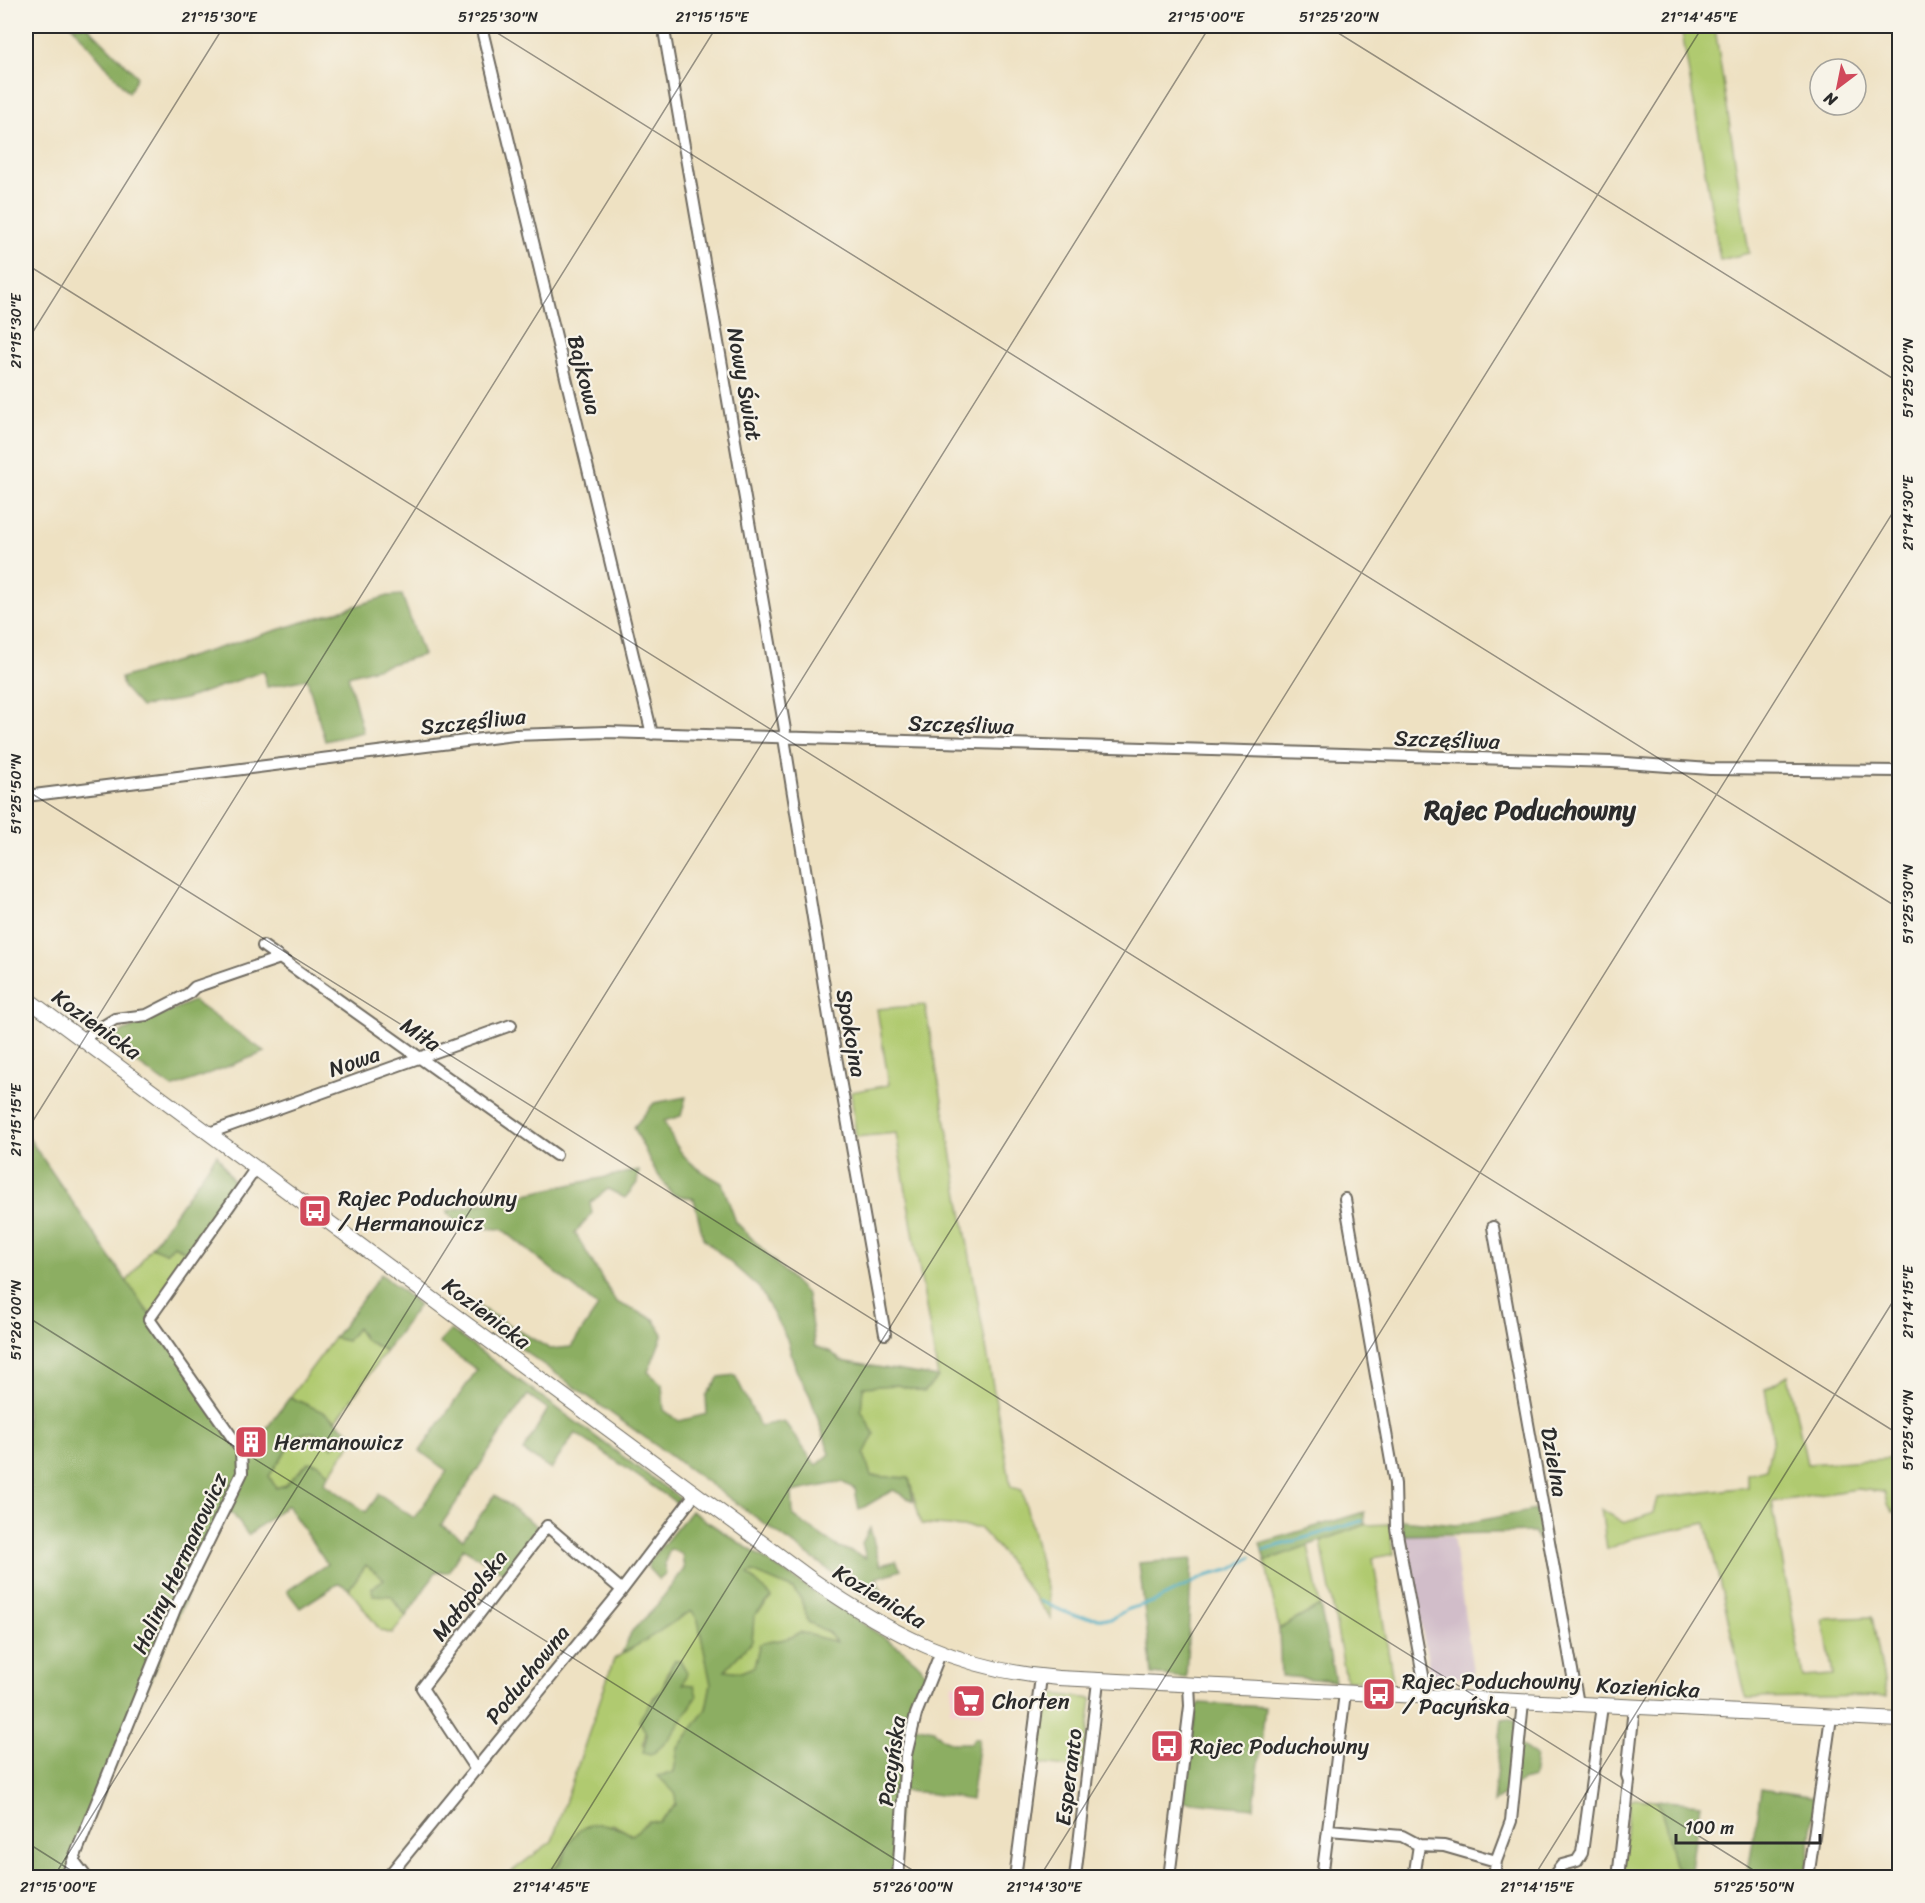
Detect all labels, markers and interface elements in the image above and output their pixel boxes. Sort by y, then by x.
text: 21°15'30"E [182,4,258,30]
text: 51°25'30"N [458,4,538,30]
text: 21°15'15"E [676,4,750,30]
text: 21°15'00"E [1168,4,1246,30]
text: 51°25'20"N [1299,4,1380,30]
text: 21°14'45"E [1661,4,1739,30]
north arrow [1808,57,1868,117]
text: N [1817,84,1844,115]
text: 21°15'30"E [3,292,29,368]
street label: Nowy Świat [715,324,774,444]
street label: Bajkowa [556,331,613,419]
text: 51°25'20"N [1895,337,1921,418]
text: 21°14'30"E [1895,474,1921,551]
street label: Szczęśliwa [418,696,529,746]
street label: Szczęśliwa [907,703,1015,746]
street label: Szczęśliwa [1393,718,1501,761]
text: 51°25'50"N [3,753,29,834]
district label: Rajec Poduchowny [1423,787,1636,833]
text: 51°25'30"N [1895,864,1921,944]
street label: Kozienicka [43,978,151,1071]
street label: Spokojna [825,986,878,1080]
street label: Miła [392,1006,450,1063]
street label: Nowa [323,1034,386,1088]
text: 21°15'15"E [3,1082,29,1156]
place label: Rajec Poduchowny / Hermanowicz [338,1179,517,1243]
bus stop icon: Rajec Poduchowny / Hermanowicz [297,1193,333,1229]
text: 21°14'15"E [1895,1264,1921,1339]
street label: Kozienicka [434,1267,540,1361]
text: 51°26'00"N [3,1279,29,1360]
text: 51°25'40"N [1895,1389,1921,1470]
place label: Hermanowicz [274,1423,404,1462]
building icon: Hermanowicz [233,1424,269,1460]
street label: Dzielna [1529,1424,1580,1500]
street label: Haliny Hermanowicz [120,1465,239,1661]
street label: Małopolska [421,1541,518,1650]
street label: Kozienicka [825,1553,935,1640]
street label: Poduchowna [475,1616,580,1733]
place label: Rajec Poduchowny / Pacyńska [1402,1662,1581,1726]
street label: Kozienicka [1595,1665,1702,1710]
bus stop icon: Rajec Poduchowny / Pacyńska [1361,1676,1397,1712]
place label: Chorten [992,1682,1070,1721]
supermarket icon: Chorten [951,1683,987,1719]
street label: Pacyńska [866,1713,917,1809]
street label: Esperanto [1043,1726,1094,1828]
place label: Rajec Poduchowny [1190,1727,1369,1766]
bus stop icon: Rajec Poduchowny [1149,1728,1185,1764]
scale bar [1676,1807,1820,1845]
text: 100 m [1685,1812,1734,1844]
text: 21°15'00"E [20,1874,98,1900]
text: 21°14'45"E [513,1874,591,1900]
text: 51°26'00"N [873,1874,954,1900]
text: 21°14'30"E [1006,1874,1083,1900]
text: 21°14'15"E [1500,1874,1575,1900]
text: 51°25'50"N [1714,1874,1795,1900]

